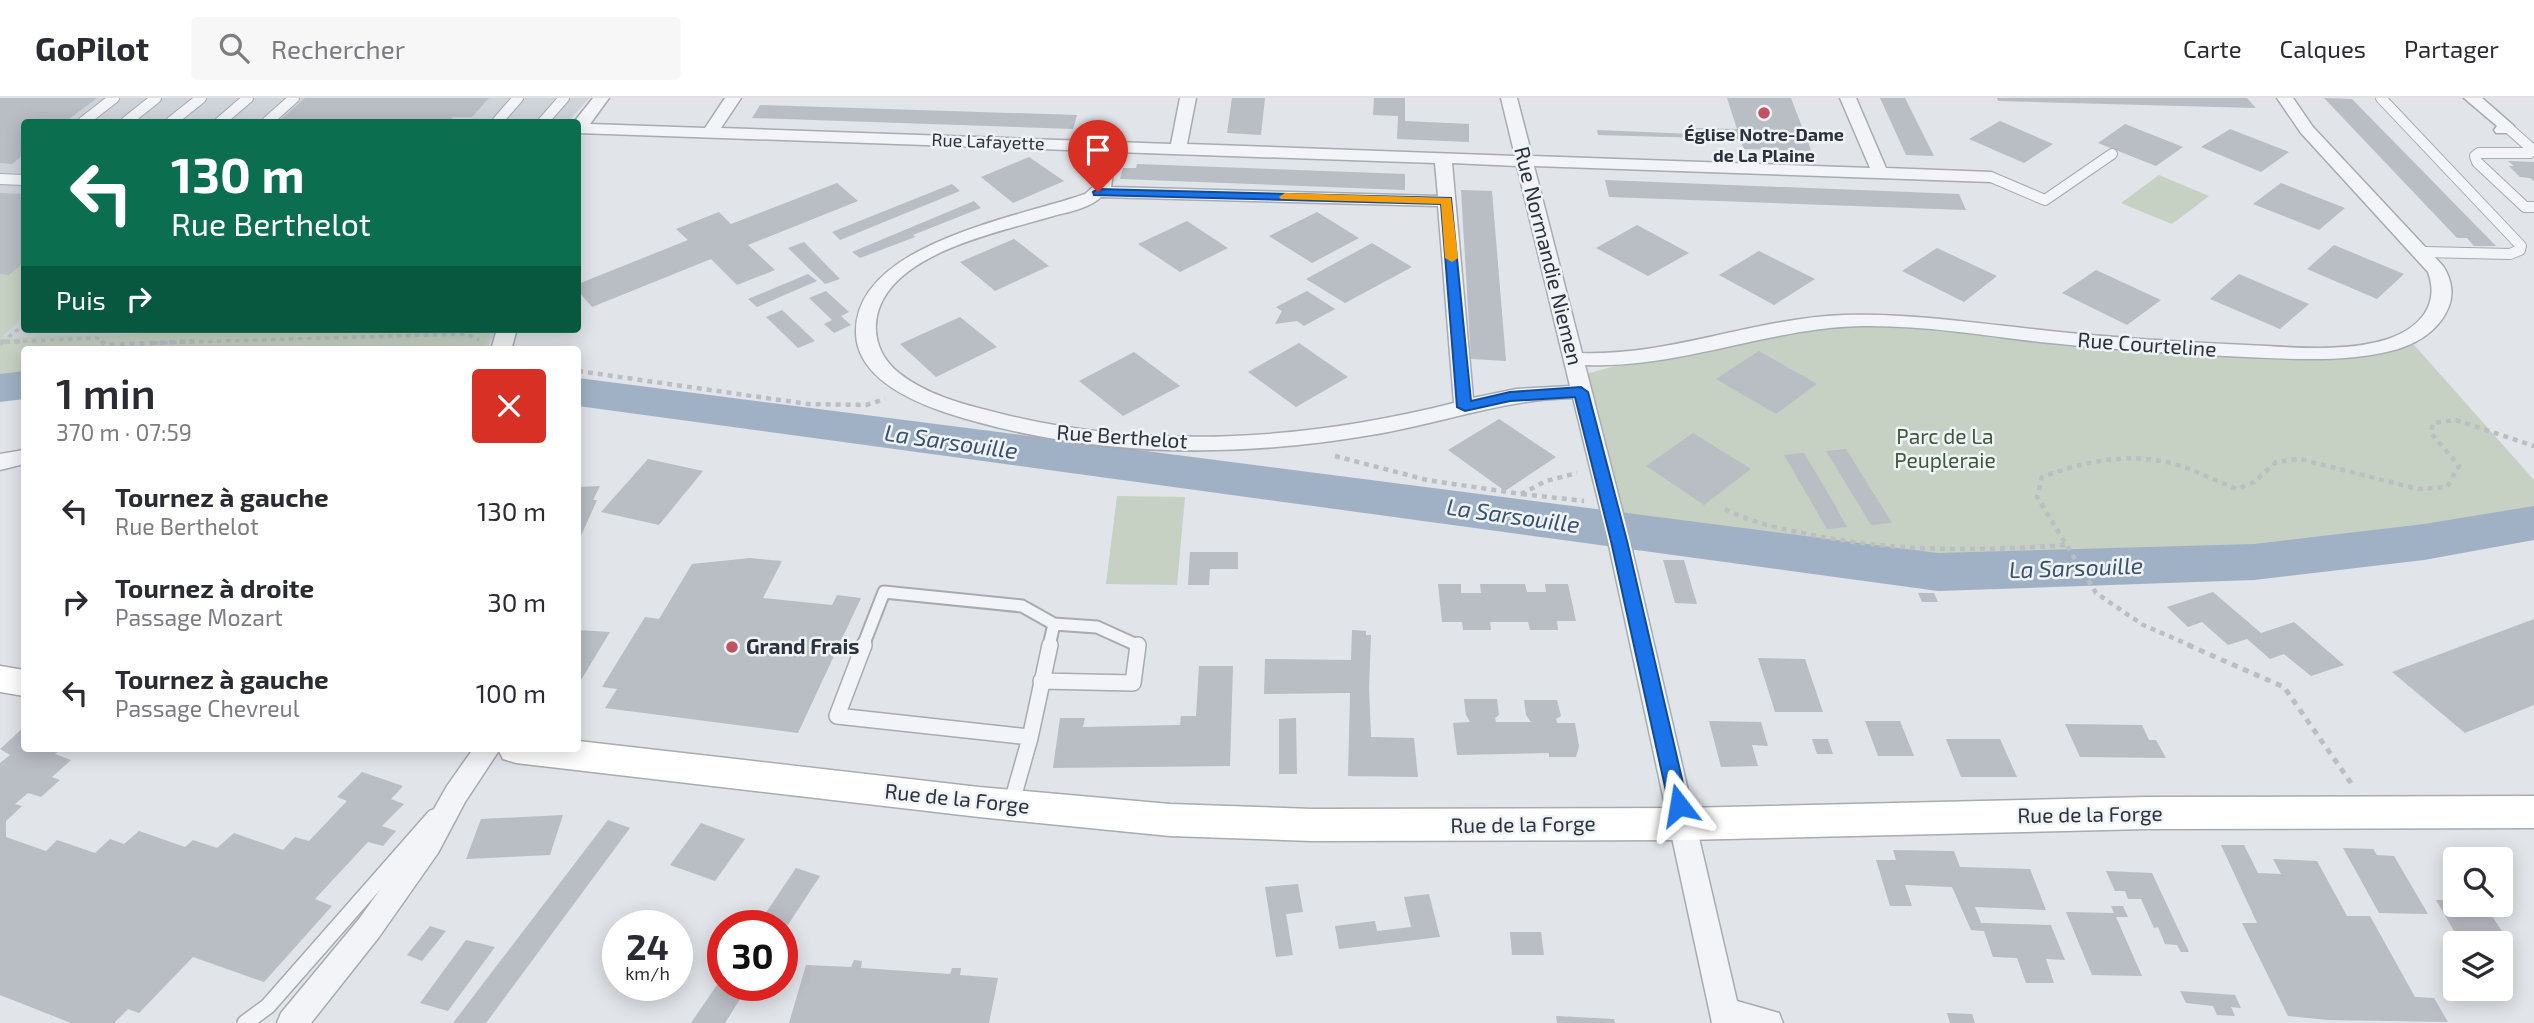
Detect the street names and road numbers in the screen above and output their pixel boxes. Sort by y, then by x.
street label: Rue Lafayette [931,128,1045,154]
street label: Rue Normandie Niemen [1510,144,1589,368]
street label: Rue Courteline [2077,326,2218,361]
street label: Rue Berthelot [1056,418,1188,453]
street label: Rue de la Forge [883,777,1031,818]
street label: Rue de la Forge [2017,800,2163,827]
street label: Rue de la Forge [1450,810,1596,837]

